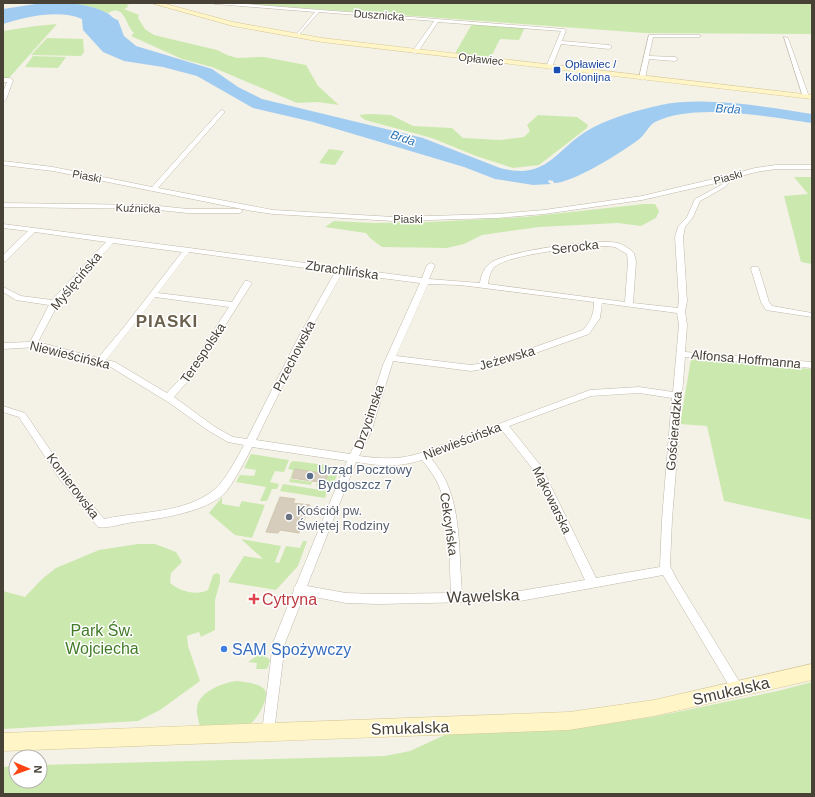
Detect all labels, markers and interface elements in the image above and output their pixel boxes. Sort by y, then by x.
street label: Dusznicka [353,7,406,23]
street label: Opławiec [458,51,505,67]
place label: Opławiec / Kolonijna [565,58,617,83]
marker: Opławiec / Kolonijna [552,65,562,75]
water label: Brda [715,101,741,117]
water label: Brda [389,127,418,149]
street label: Piaski [71,167,103,185]
street label: Piaski [712,167,744,187]
street label: Kuźnicka [115,201,161,215]
street label: Piaski [393,213,423,225]
street label: Serocka [550,237,600,257]
street label: Myślęcińska [48,248,105,313]
street label: Zbrachlińska [304,257,380,283]
district label: PIASKI [136,312,198,331]
street label: Przechowska [270,317,319,394]
street label: Terespolska [177,319,229,386]
street label: Niewieścińska [28,338,113,372]
street label: Jeżewska [477,343,537,373]
street label: Alfonsa Hoffmanna [690,347,802,371]
street label: Drzycimska [351,382,387,451]
street label: Gościeradzka [663,390,685,471]
street label: Niewieścińska [421,419,504,463]
street label: Komierowska [44,450,103,522]
place label: Urząd Pocztowy Bydgoszcz 7 [318,462,412,492]
street label: Mąkowarska [529,464,575,537]
marker: Urząd Pocztowy Bydgoszcz 7 [305,471,315,481]
street label: Cekcyńska [437,491,461,557]
place label: Kościół pw. Świętej Rodziny [297,503,390,533]
marker: Kościół pw. Świętej Rodziny [284,512,294,522]
street label: Wąwelska [446,586,520,606]
place label: Cytryna [262,591,317,608]
marker: Cytryna [249,594,259,604]
park label: Park Św. Wojciecha [65,621,139,657]
place label: SAM Spożywczy [232,641,351,658]
marker: SAM Spożywczy [219,644,229,654]
street label: Smukalska [691,674,771,708]
street label: Smukalska [371,718,449,738]
north arrow [8,749,48,789]
text: N [32,765,44,774]

